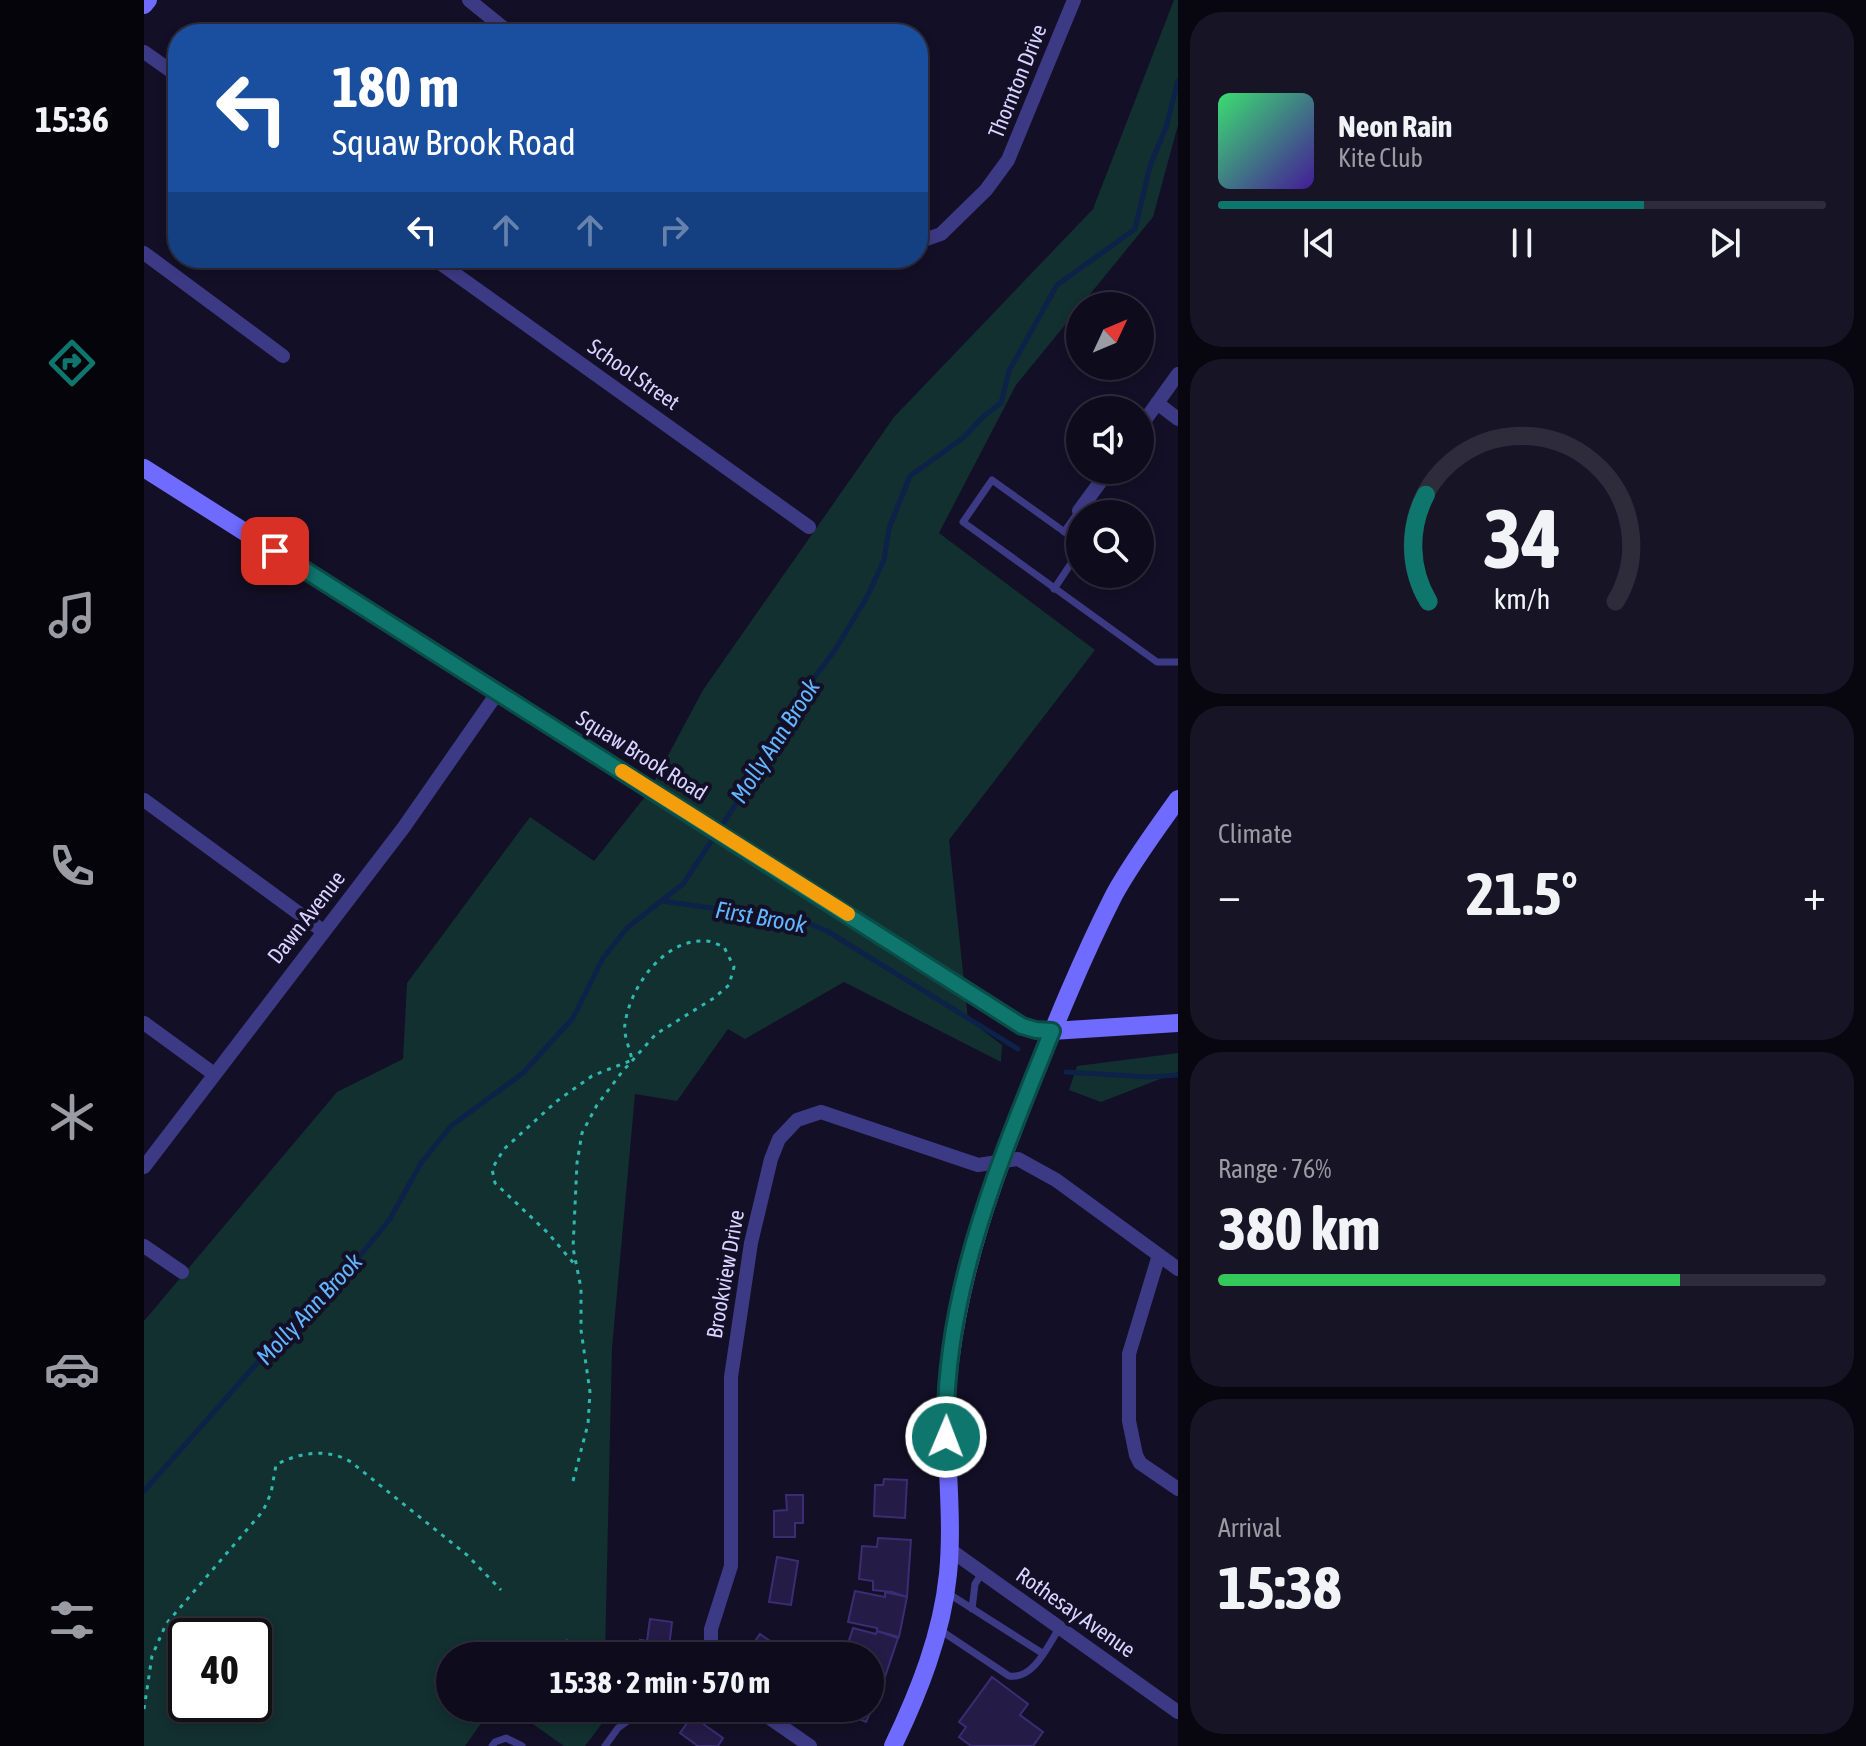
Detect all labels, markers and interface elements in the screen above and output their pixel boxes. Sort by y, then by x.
street label: Thornton Drive [982,20,1052,142]
text: 180 m [332,55,459,119]
icon: left [200,56,304,160]
text: 15:36 [35,98,109,140]
text: Neon Rain [1338,109,1452,143]
text: Squaw Brook Road [332,121,576,163]
text: Kite Club [1338,143,1423,173]
icon: left [400,208,444,252]
icon: ahead [484,208,528,252]
icon: ahead [568,208,612,252]
icon: right [652,208,696,252]
icon: previous [1297,221,1341,265]
icon: pause [1500,221,1544,265]
icon: next [1703,221,1747,265]
north arrow [1066,292,1154,380]
map controls [1066,292,1154,588]
street label: School Street [583,333,685,415]
icon: directions [44,335,100,391]
button: sound [1066,396,1154,484]
text: 34 [1483,490,1561,586]
button: search [1066,500,1154,588]
pin [241,517,309,585]
icon: arrive [253,529,297,573]
text: km/h [1494,582,1550,615]
icon: music [44,587,100,643]
water label: Molly Ann Brook [725,674,825,808]
street label: Squaw Brook Road [572,705,712,805]
text: Climate [1218,819,1292,849]
icon: phone [44,838,100,894]
text: 21.5° [1466,859,1578,928]
street label: Dawn Avenue [262,866,350,968]
text: − [1218,869,1241,919]
text: + [1803,869,1826,919]
water label: First Brook [713,896,809,938]
icon: climate [44,1089,100,1145]
text: Range · 76% [1218,1154,1331,1184]
text: 380 km [1218,1194,1380,1263]
street label: Brookview Drive [701,1208,749,1340]
water label: Molly Ann Brook [251,1247,368,1370]
icon: car [44,1341,100,1397]
position arrow [904,1395,988,1479]
text: Arrival [1218,1513,1282,1543]
text: 15:38 [1218,1553,1341,1622]
street label: Rothesay Avenue [1011,1561,1141,1663]
icon: filters [44,1592,100,1648]
speed limit sign: 40 [168,1618,272,1722]
text: 15:38 · 2 min · 570 m [550,1665,770,1699]

